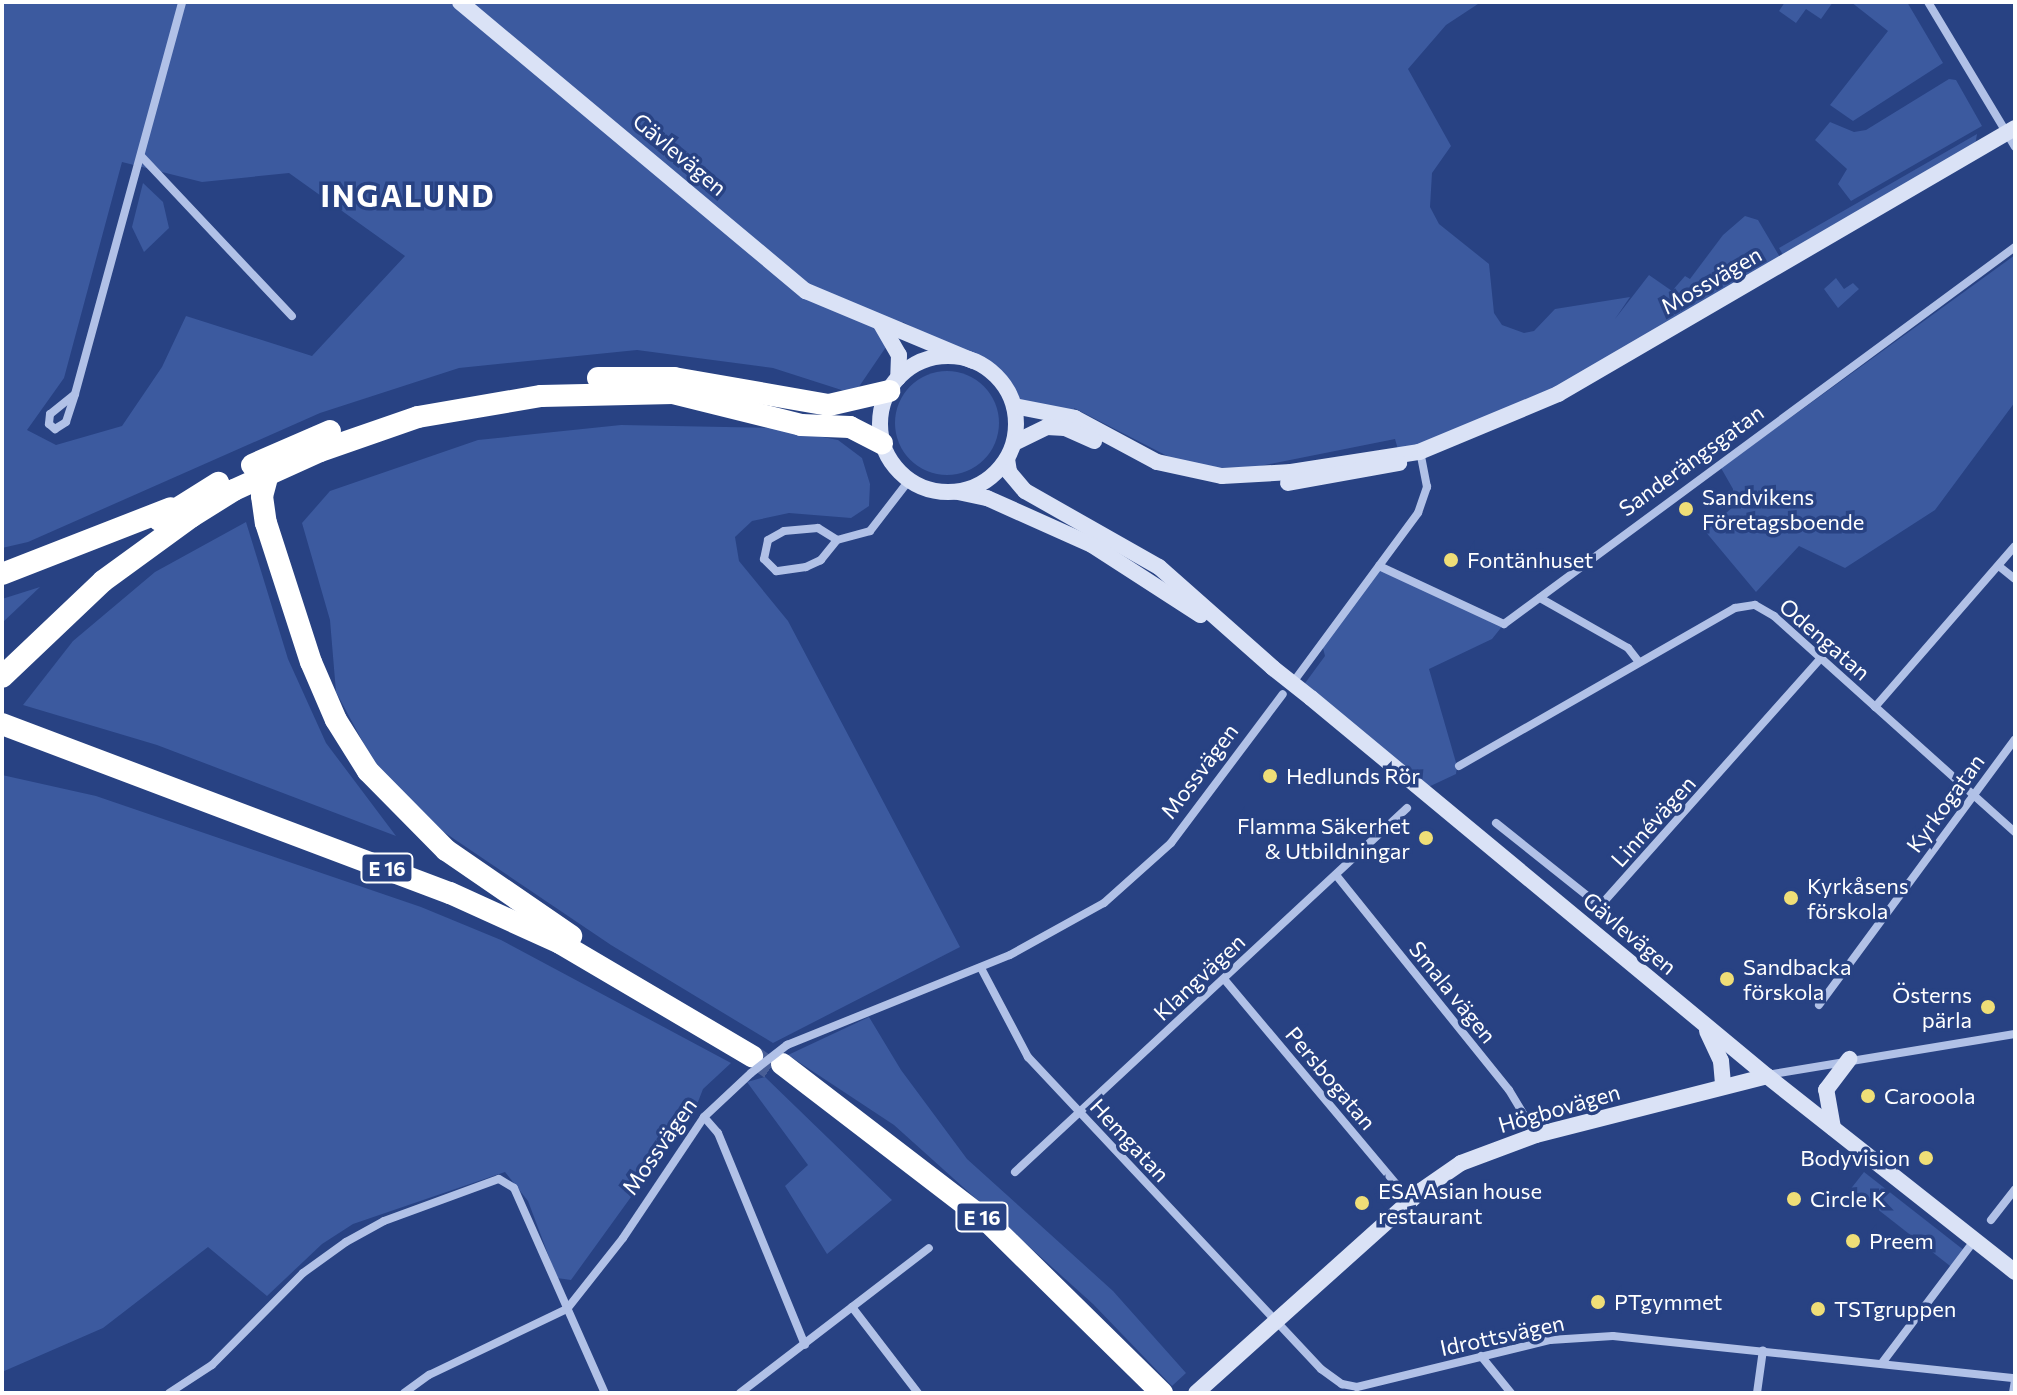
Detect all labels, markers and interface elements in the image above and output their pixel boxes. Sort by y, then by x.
street label: Gävlevägen [628,107,732,201]
district label: INGALUND [321,177,495,213]
street label: Mossvägen [1656,241,1766,319]
street label: Sanderängsgatan [1614,399,1768,521]
place label: Sandvikens Företagsboende [1702,483,1864,534]
marker: Sandvikens Företagsboende [1677,500,1695,518]
place label: Fontänhuset [1467,547,1593,573]
marker: Fontänhuset [1442,551,1460,569]
street label: Odengatan [1774,593,1876,685]
street label: Mossvägen [1155,718,1243,824]
street label: Kyrkogatan [1900,749,1990,857]
place label: Hedlunds Rör [1286,763,1420,789]
marker: Hedlunds Rör [1261,767,1279,785]
street label: Linnévägen [1605,770,1701,872]
place label: Flamma Säkerhet & Utbildningar [1237,812,1410,864]
marker: Flamma Säkerhet & Utbildningar [1417,829,1435,847]
road number: E 16 [359,852,415,884]
place label: Kyrkåsens förskola [1807,872,1909,924]
street label: Gävlevägen [1578,886,1682,980]
marker: Kyrkåsens förskola [1782,889,1800,907]
street label: Klangvägen [1148,928,1250,1026]
street label: Smala vägen [1404,936,1502,1048]
place label: Sandbacka förskola [1743,953,1852,1004]
marker: Sandbacka förskola [1718,970,1736,988]
place label: Österns pärla [1892,981,1972,1032]
marker: Österns pärla [1979,998,1997,1016]
street label: Persbogatan [1280,1021,1382,1135]
street label: Högbovägen [1495,1078,1623,1138]
place label: Carooola [1884,1083,1976,1109]
marker: Carooola [1859,1087,1877,1105]
street label: Mossvägen [616,1093,702,1199]
street label: Hemgatan [1085,1093,1175,1187]
place label: Bodyvision [1800,1145,1910,1171]
marker: Bodyvision [1917,1149,1935,1167]
place label: ESA Asian house restaurant [1378,1177,1542,1228]
place label: Circle K [1810,1186,1886,1212]
marker: Circle K [1785,1190,1803,1208]
marker: ESA Asian house restaurant [1353,1194,1371,1212]
road number: E 16 [954,1201,1010,1233]
place label: Preem [1869,1228,1934,1254]
marker: Preem [1844,1232,1862,1250]
place label: PTgymmet [1614,1289,1722,1315]
marker: PTgymmet [1589,1293,1607,1311]
place label: TSTgruppen [1834,1296,1956,1322]
marker: TSTgruppen [1809,1300,1827,1318]
street label: Idrottsvägen [1437,1309,1567,1361]

